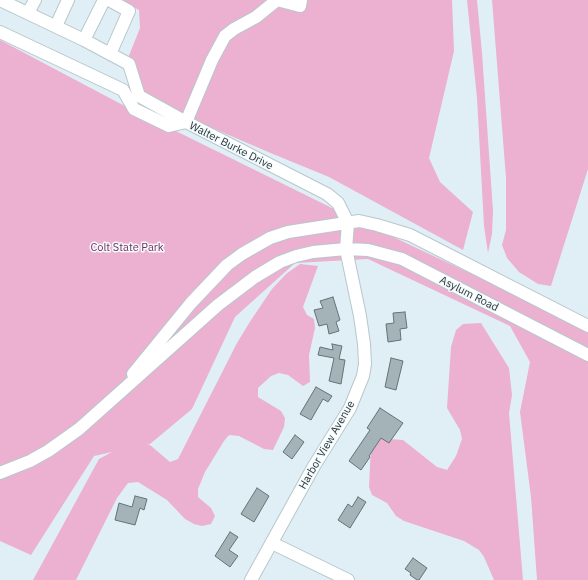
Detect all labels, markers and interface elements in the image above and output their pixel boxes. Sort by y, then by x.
street label: Walter Burke Drive [187,119,275,173]
park label: Colt State Park [90,241,164,255]
street label: Asylum Road [437,273,501,315]
street label: Harbor View Avenue [296,398,358,492]

